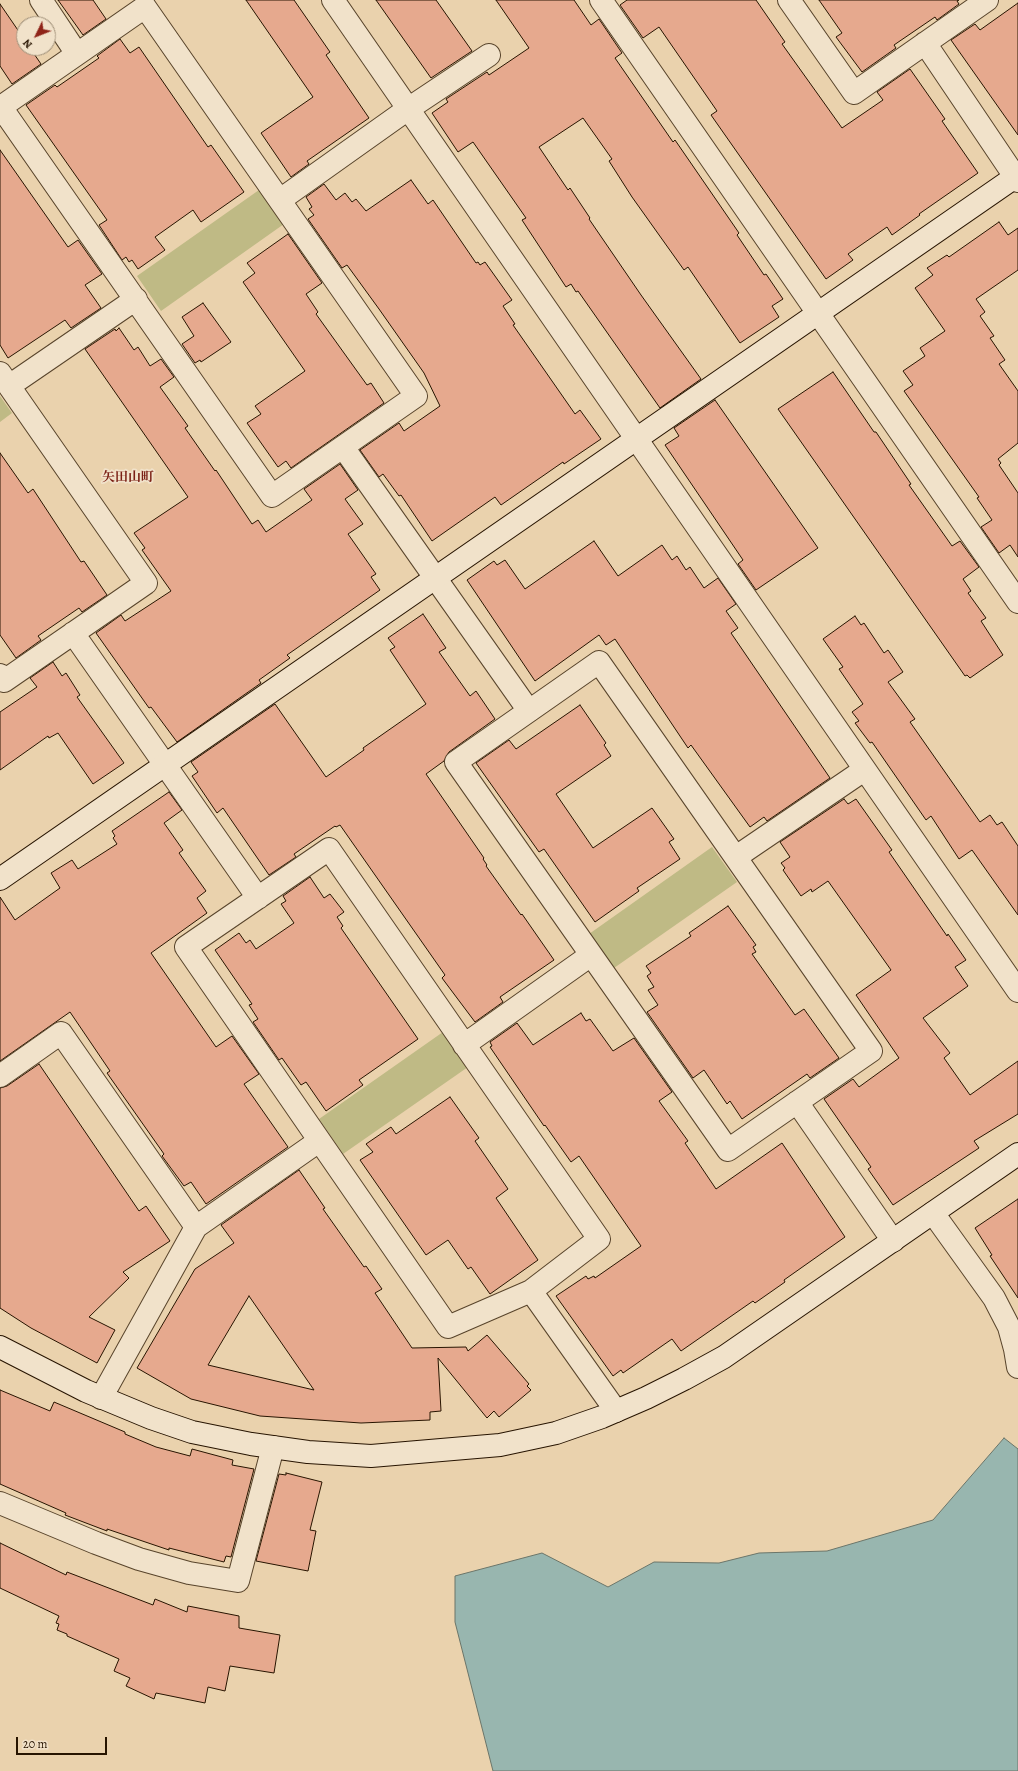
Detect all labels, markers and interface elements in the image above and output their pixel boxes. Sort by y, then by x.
north arrow [16,16,56,56]
text: N [19,36,36,52]
district label: 矢田山町 [102,470,154,486]
scale bar [18,1729,109,1755]
text: 20 m [23,1736,47,1752]

